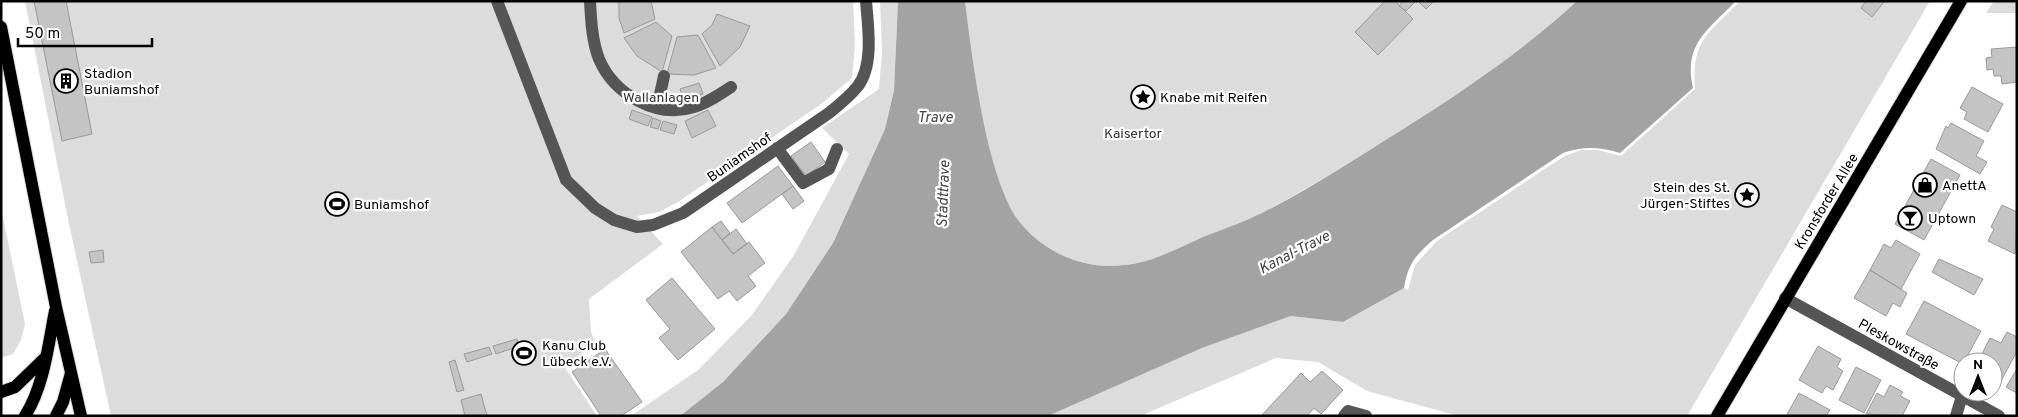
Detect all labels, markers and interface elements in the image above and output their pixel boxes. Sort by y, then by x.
scale bar [18,15,151,47]
text: 50 m [25,25,60,44]
place label: Stadion Buniamshof [84,66,159,99]
building icon: Stadion Buniamshof [53,68,79,94]
place icon: Knabe mit Reifen [1130,84,1156,110]
park label: Wallanlagen [623,90,699,107]
place label: Knabe mit Reifen [1160,90,1267,107]
water label: Trave [917,109,953,128]
park label: Kaisertor [1104,126,1163,143]
street label: Buniamshof [704,130,776,187]
street label: Kronsforder Allee [1792,150,1863,253]
water label: Stadttrave [934,160,955,228]
shop icon: AnettA [1912,172,1938,198]
place label: AnettA [1942,178,1987,195]
place label: Stein des St. Jürgen-Stiftes [1640,180,1730,213]
place icon: Stein des St. Jürgen-Stiftes [1734,182,1760,208]
sports icon: Buniamshof [324,191,350,217]
place label: Buniamshof [354,197,429,214]
bar icon: Uptown [1897,205,1923,231]
place label: Uptown [1928,211,1976,228]
water label: Kanal-Trave [1256,227,1334,279]
street label: Pleskowstraße [1855,316,1942,375]
place label: Kanu Club Lübeck e.V. [542,338,612,371]
sports icon: Kanu Club Lübeck e.V. [511,340,537,366]
north arrow [1953,352,2003,402]
text: N [1973,357,1983,374]

